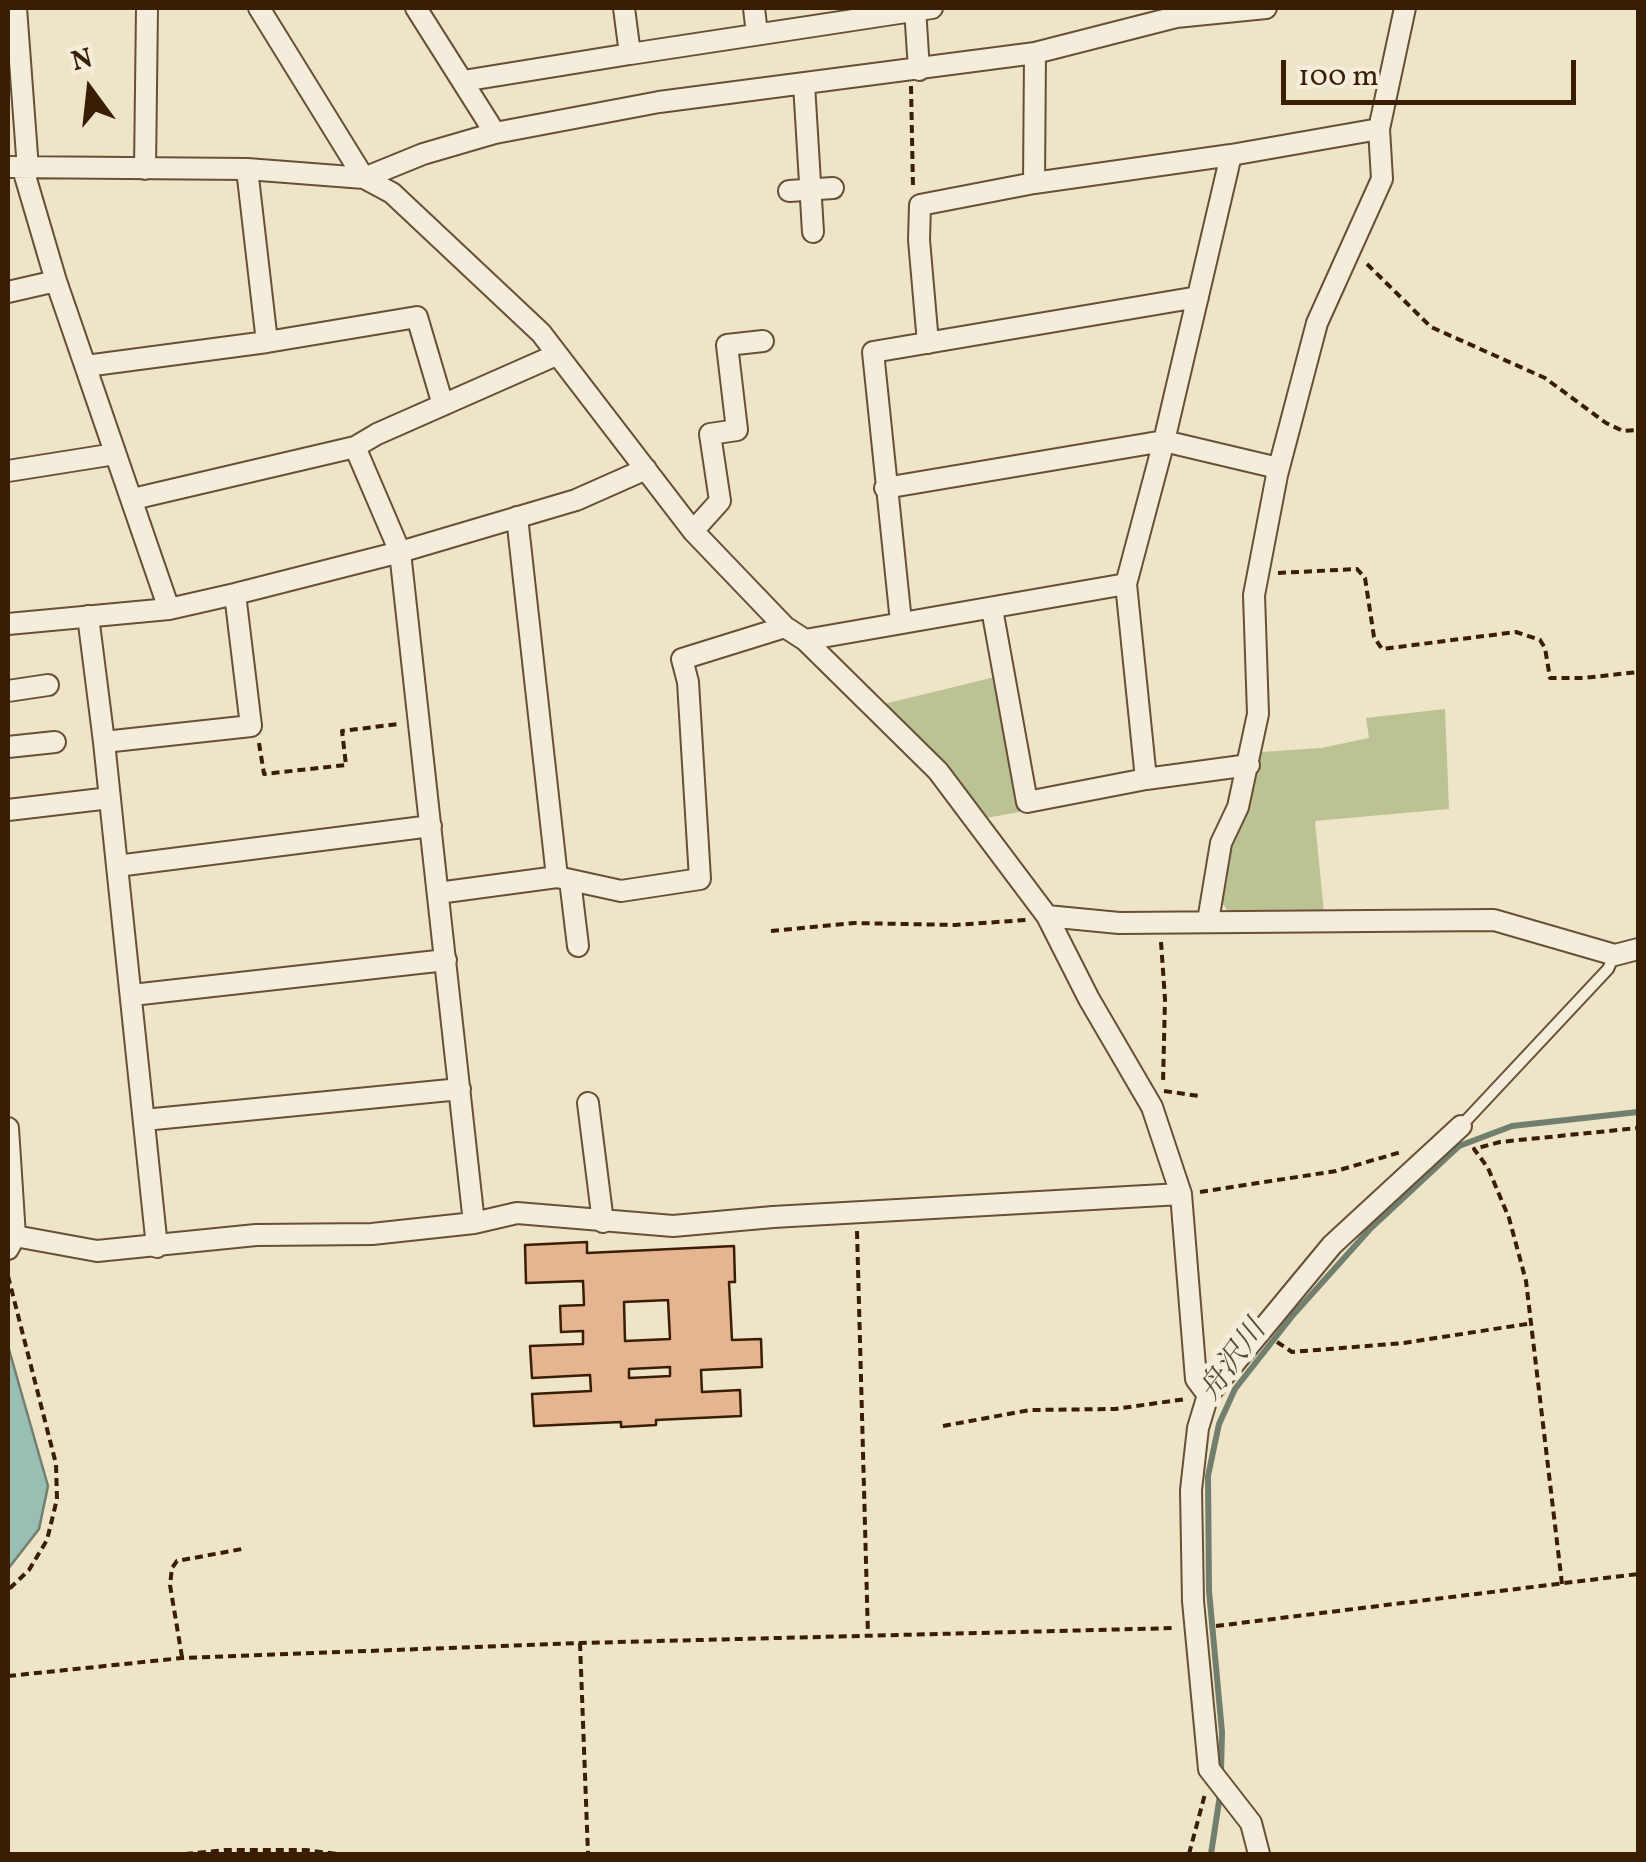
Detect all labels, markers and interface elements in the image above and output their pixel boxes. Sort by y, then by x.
text: N [67,39,97,82]
north arrow [40,40,140,140]
scale bar [1286,40,1581,102]
text: 100 m [1298,56,1379,98]
water label: 舟沢川 [1194,1315,1276,1409]

